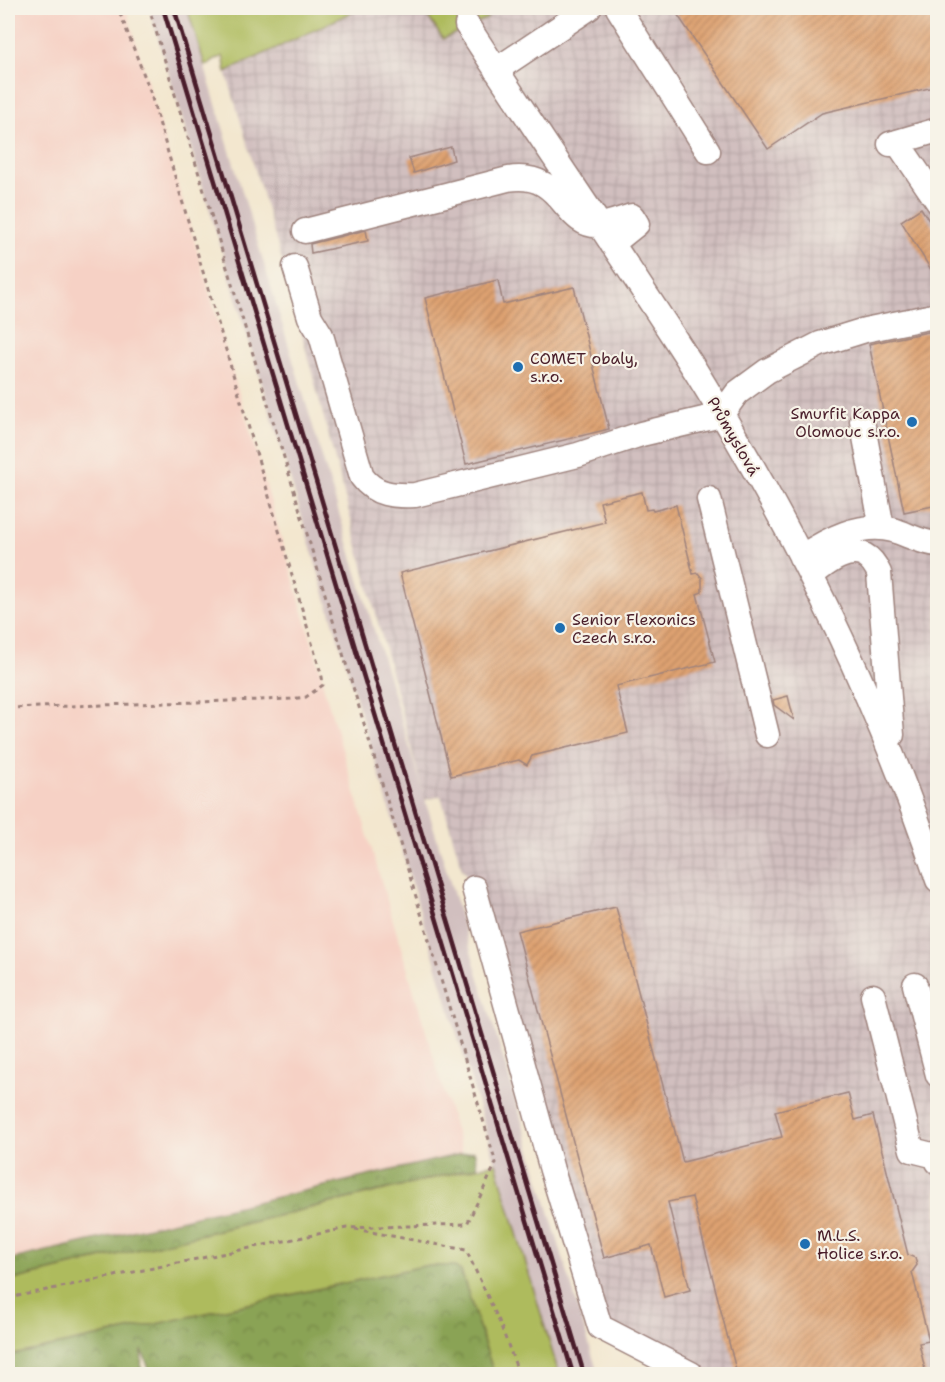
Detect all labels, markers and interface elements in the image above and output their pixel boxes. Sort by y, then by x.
place label: COMET obaly, s.r.o. [530,348,638,387]
marker: COMET obaly, s.r.o. [511,360,525,374]
street label: Průmyslová [702,393,765,480]
place label: Smurfit Kappa Olomouc s.r.o. [791,403,900,442]
marker: Smurfit Kappa Olomouc s.r.o. [905,415,919,429]
place label: Senior Flexonics Czech s.r.o. [572,609,696,648]
marker: Senior Flexonics Czech s.r.o. [553,621,567,635]
place label: M.L.S. Holice s.r.o. [817,1225,902,1264]
marker: M.L.S. Holice s.r.o. [798,1237,812,1251]

